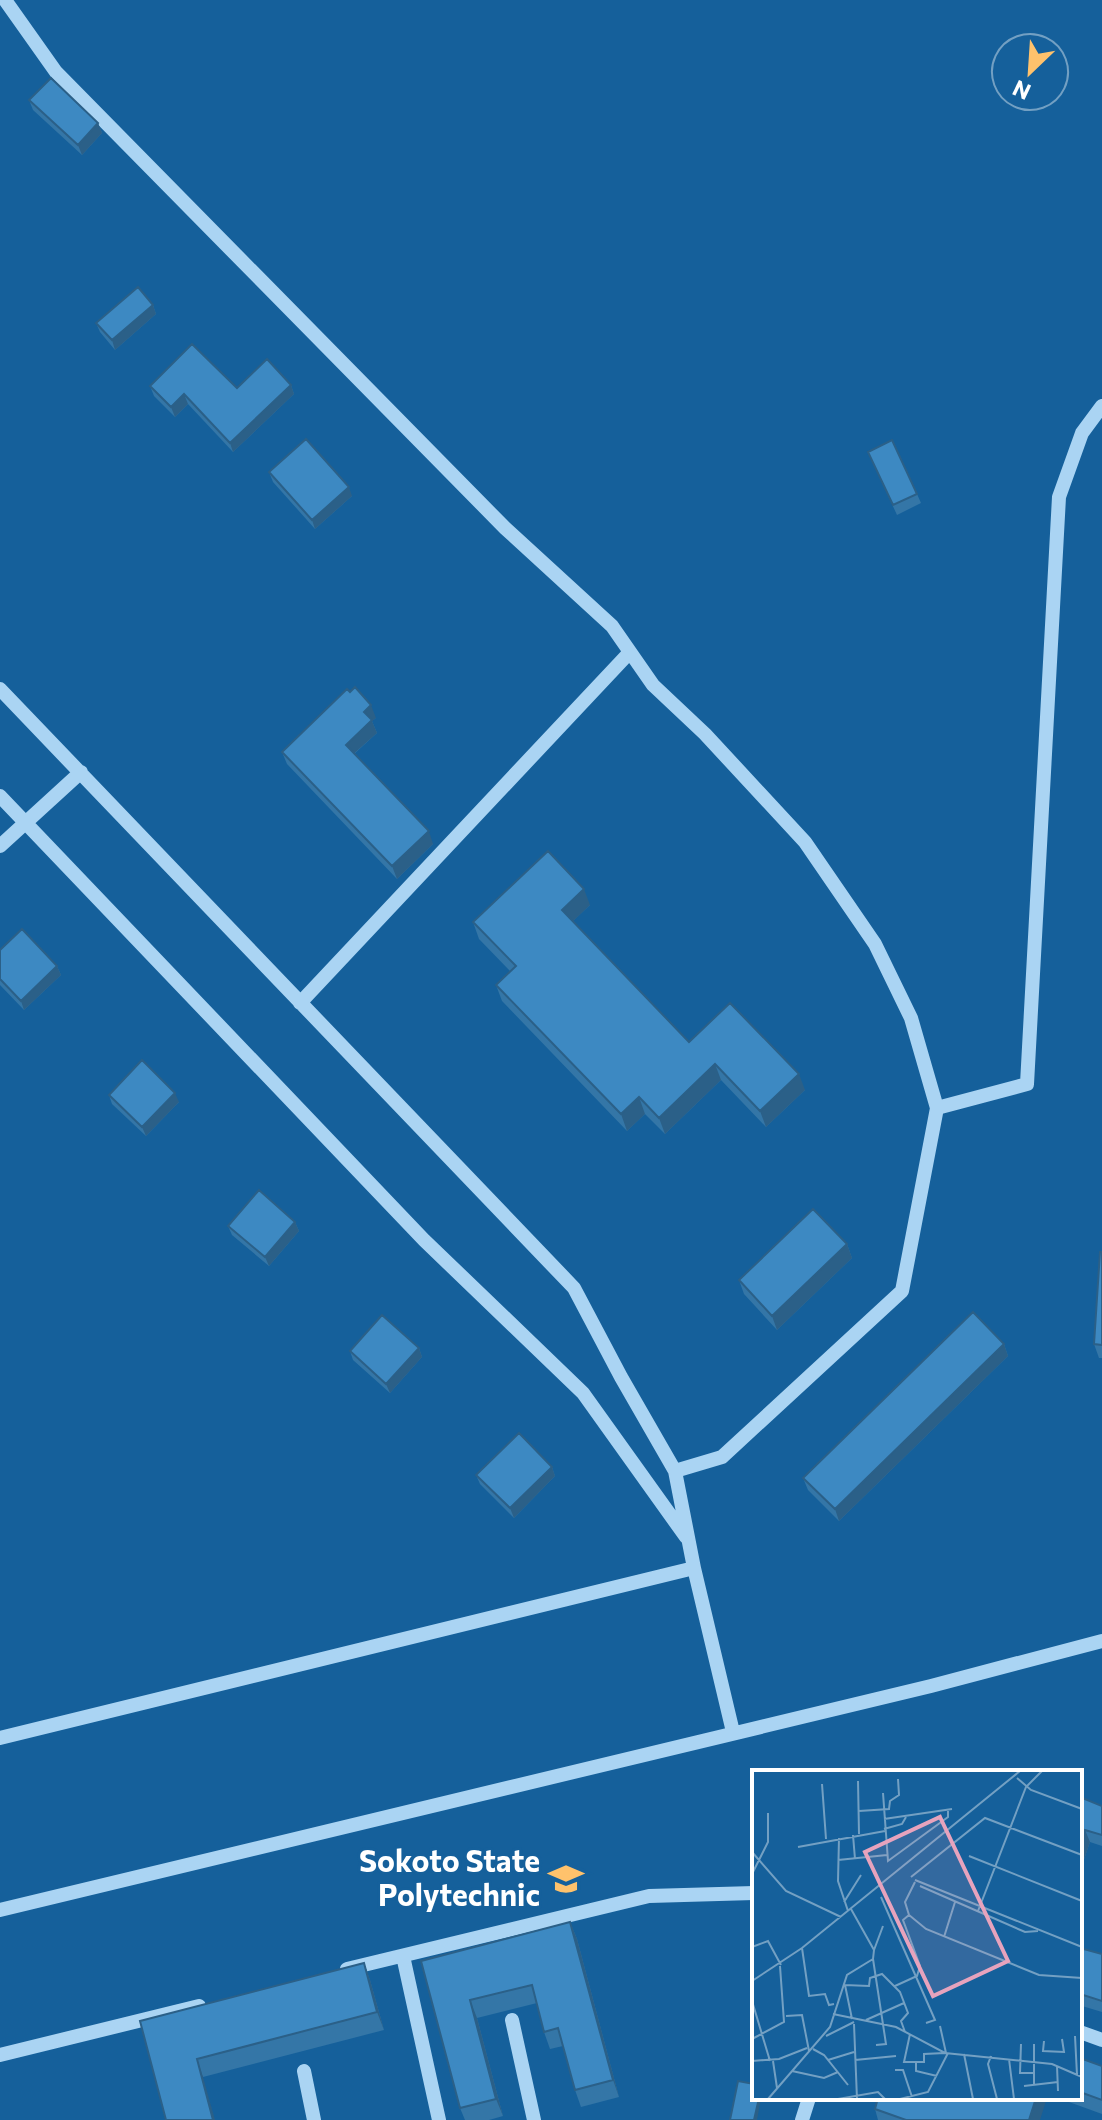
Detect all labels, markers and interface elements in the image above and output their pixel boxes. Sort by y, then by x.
north arrow [990,32,1070,112]
text: N [1008,75,1035,106]
inset map [752,1770,1082,2100]
place label: Sokoto State Polytechnic [359,1841,540,1912]
school or university icon: Sokoto State Polytechnic [547,1860,585,1898]

